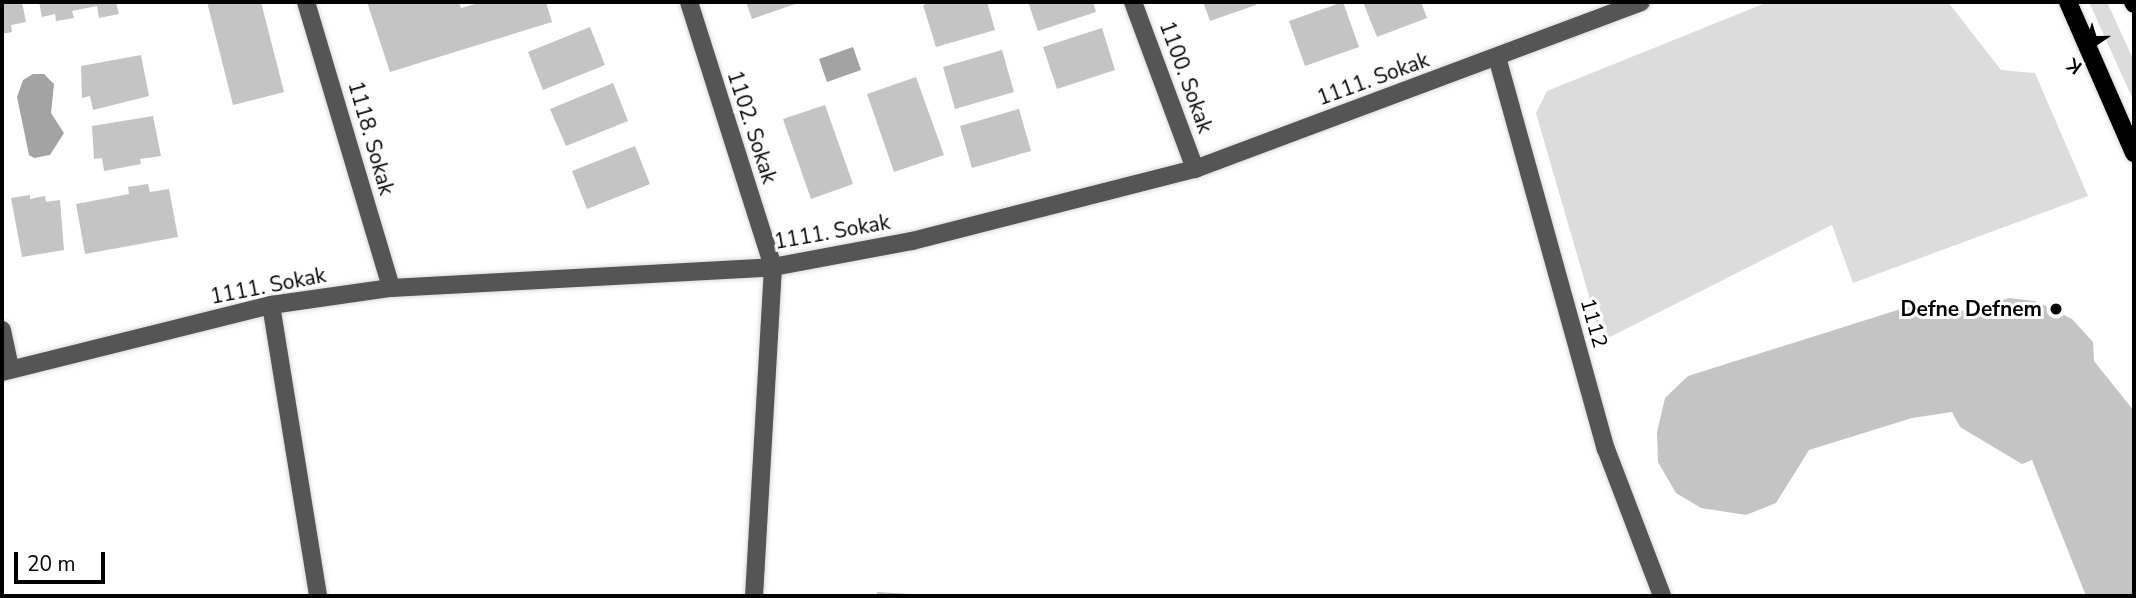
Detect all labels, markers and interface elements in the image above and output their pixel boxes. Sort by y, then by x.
north arrow [2052,14,2122,84]
street label: 1100. Sokak [1154,18,1218,136]
street label: 1111. Sokak [1314,47,1432,111]
text: K [2062,52,2087,80]
street label: 1102. Sokak [722,67,782,187]
street label: 1118. Sokak [343,78,399,198]
street label: 1111. Sokak [772,209,892,255]
street label: 1111. Sokak [208,262,328,310]
street label: 1112 [1575,295,1613,351]
place label: Defne Defnem [1901,296,2042,322]
marker: Defne Defnem [2048,301,2064,317]
scale bar [18,538,108,582]
text: 20 m [27,550,76,578]

